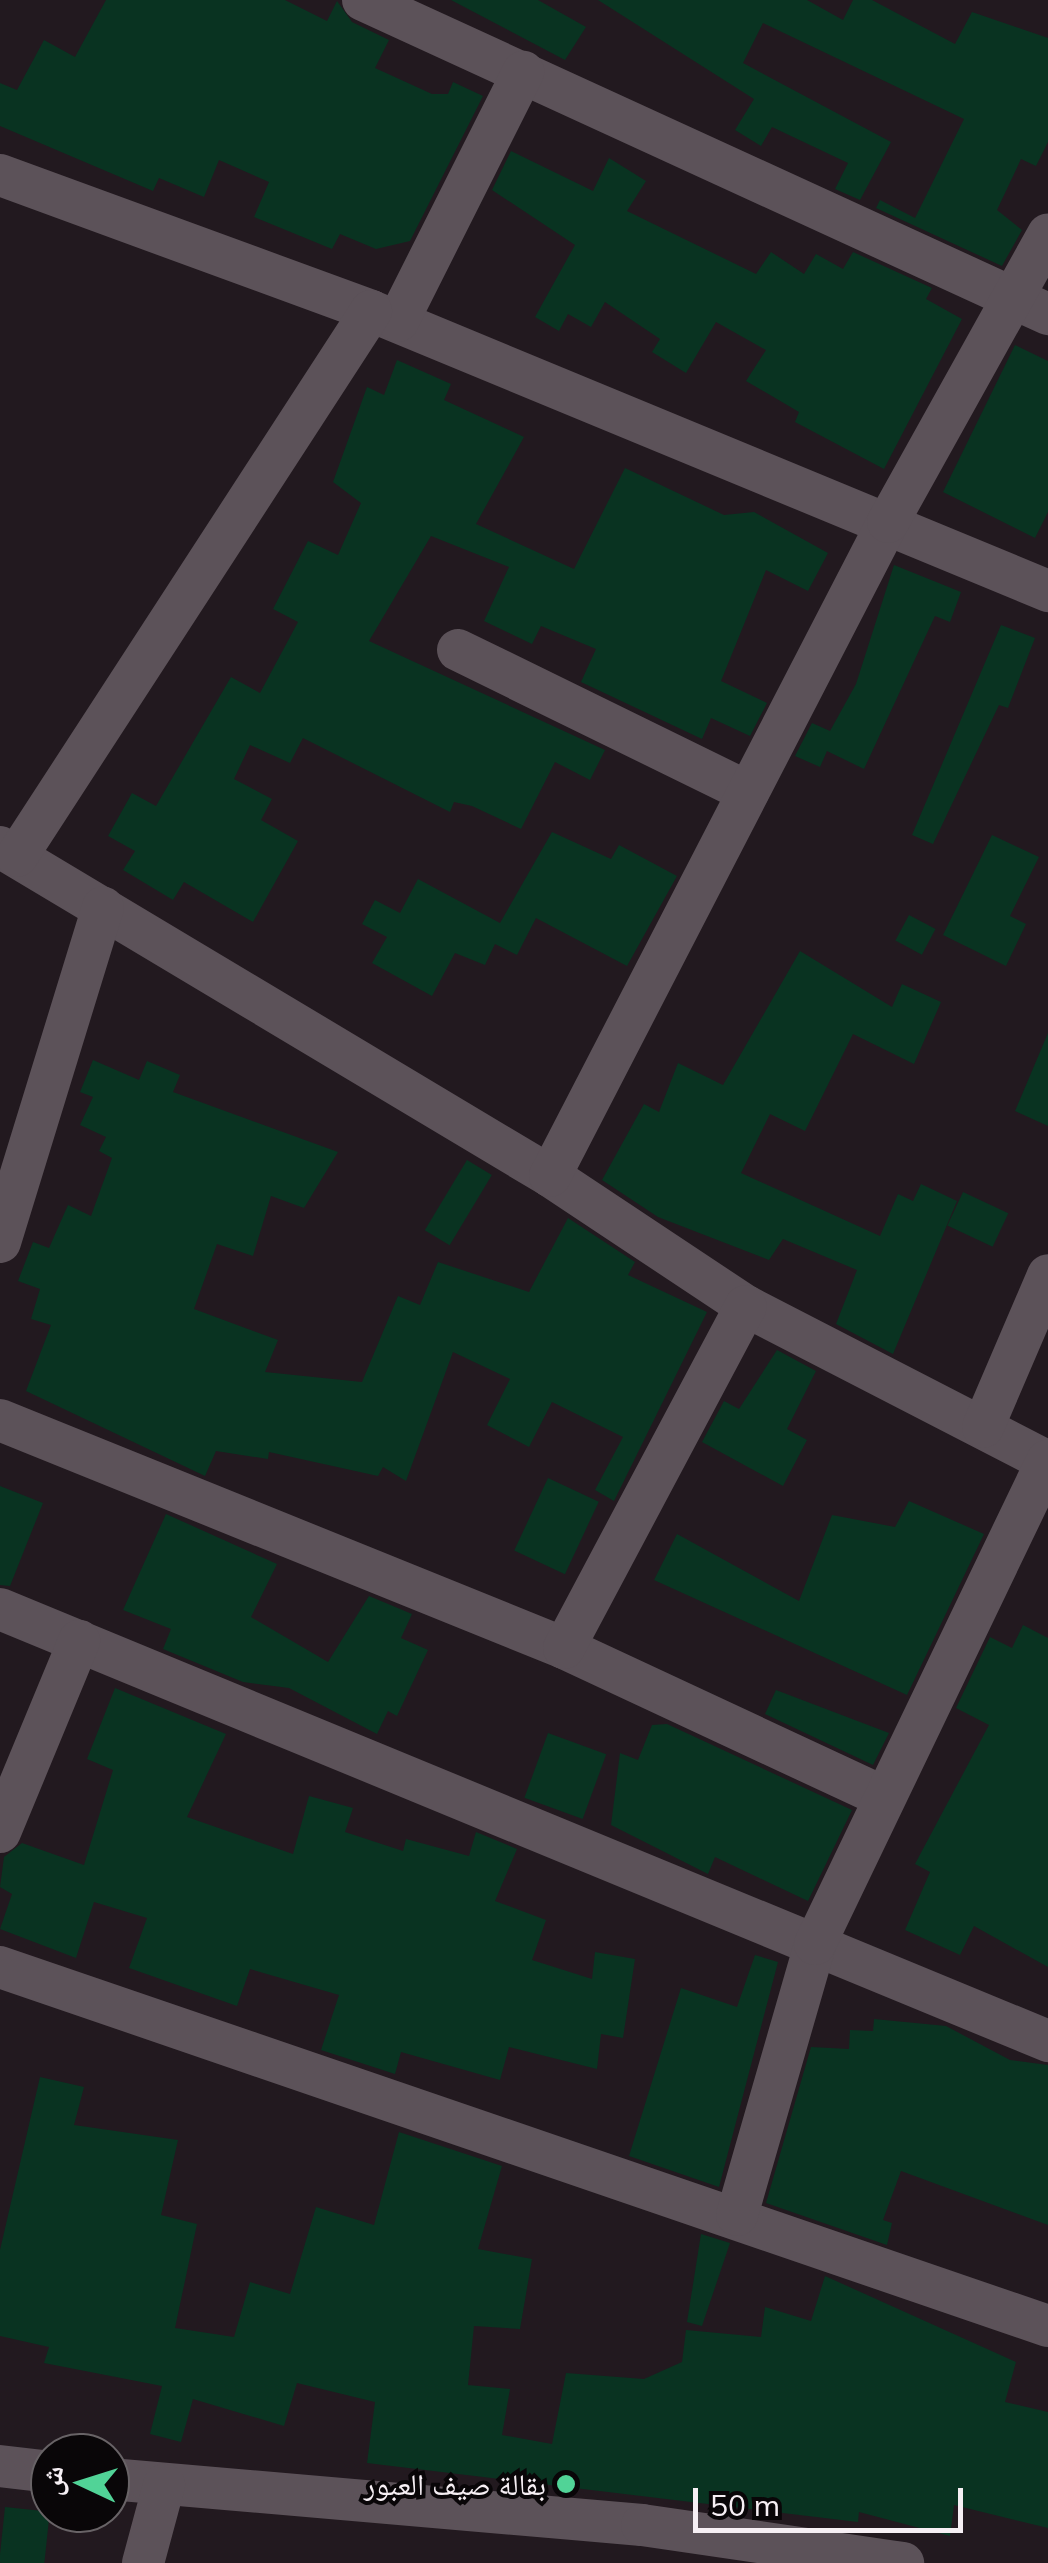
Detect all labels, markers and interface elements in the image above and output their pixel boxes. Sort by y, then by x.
north arrow [30,2433,130,2533]
text: ش [33,2465,70,2497]
place label: بقالة صيف العبور [364,2466,546,2502]
scale bar [698,2468,968,2530]
marker: بقالة صيف العبور [555,2473,577,2495]
text: 50 m [710,2486,780,2524]

